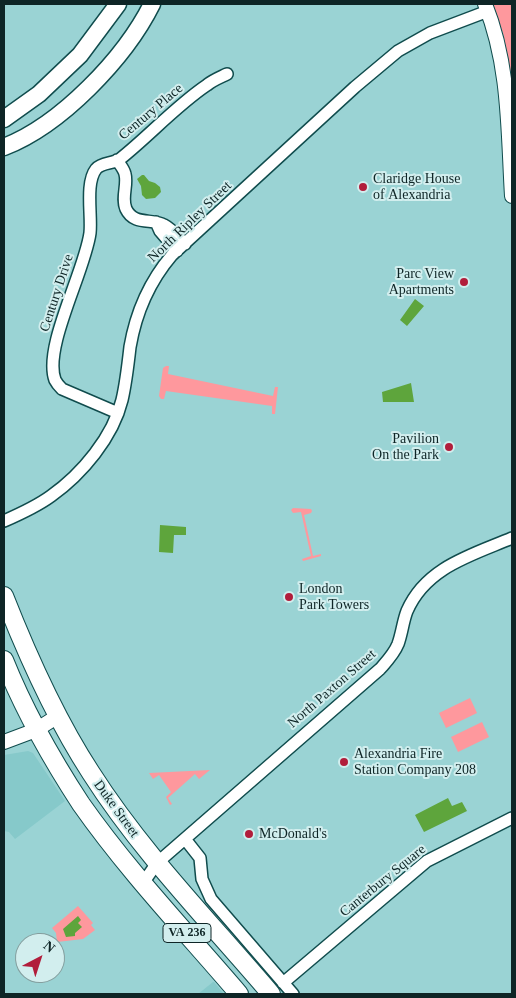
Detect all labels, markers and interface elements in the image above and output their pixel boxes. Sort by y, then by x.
street label: Century Place [115,80,187,144]
place label: Claridge House of Alexandria [373,171,460,203]
street label: North Ripley Street [145,178,235,266]
marker: Claridge House of Alexandria [357,181,369,193]
street label: Century Drive [37,252,77,334]
place label: Parc View Apartments [389,266,454,298]
marker: Parc View Apartments [458,276,470,288]
place label: Pavilion On the Park [372,431,439,464]
marker: Pavilion On the Park [443,441,455,453]
place label: London Park Towers [299,581,369,614]
marker: London Park Towers [283,591,295,603]
street label: North Paxton Street [285,646,379,732]
place label: Alexandria Fire Station Company 208 [354,746,476,779]
marker: Alexandria Fire Station Company 208 [338,756,350,768]
street label: Duke Street [90,777,142,841]
place label: McDonald's [259,826,327,842]
marker: McDonald's [243,828,255,840]
street label: Canterbury Square [337,841,429,921]
road number: VA 236 [163,924,211,942]
north arrow [15,933,65,983]
text: N [41,938,58,956]

